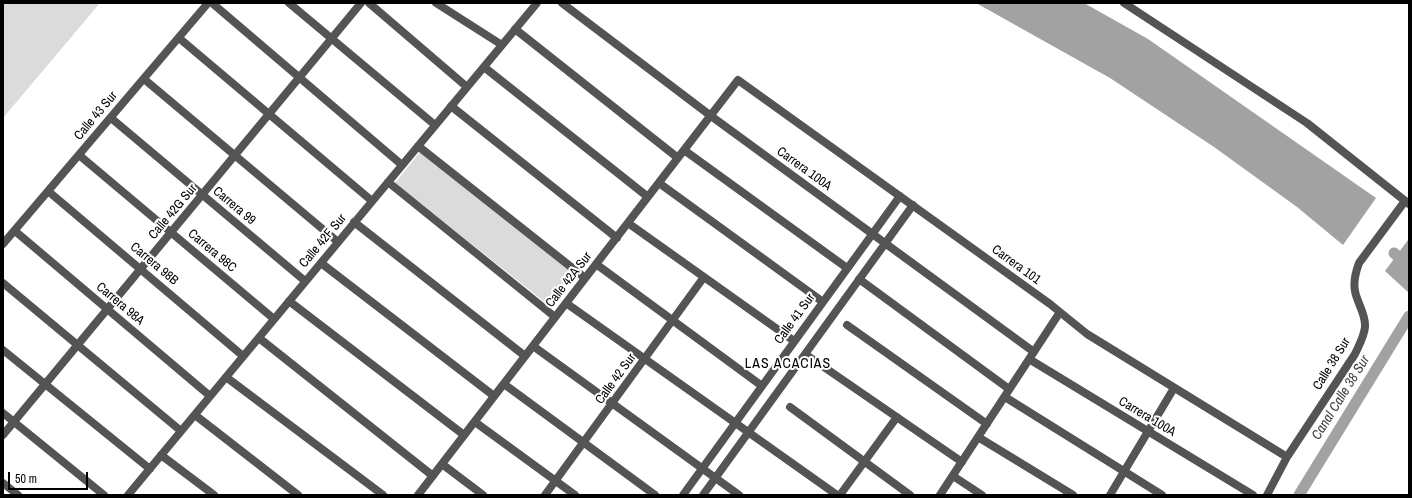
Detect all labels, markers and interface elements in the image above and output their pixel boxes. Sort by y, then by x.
street label: Calle 43 Sur [71,89,121,143]
street label: Carrera 100A [774,144,834,194]
street label: Calle 42G Sur [146,181,200,243]
street label: Carrera 99 [209,184,259,228]
street label: Calle 42F Sur [296,211,350,271]
street label: Carrera 98C [185,226,239,276]
street label: Carrera 98B [127,239,181,289]
street label: Carrera 101 [988,242,1044,288]
street label: Calle 42A Sur [543,249,595,311]
street label: Carrera 98A [93,279,147,329]
street label: Calle 41 Sur [771,291,819,347]
street label: Calle 38 Sur [1310,335,1354,393]
street label: Calle 42 Sur [592,351,640,407]
water label: Canal Calle 38 Sur [1308,353,1374,443]
district label: LAS ACACIAS [745,356,831,372]
street label: Carrera 100A [1116,394,1178,440]
scale bar [10,464,90,490]
text: 50 m [15,471,37,487]

